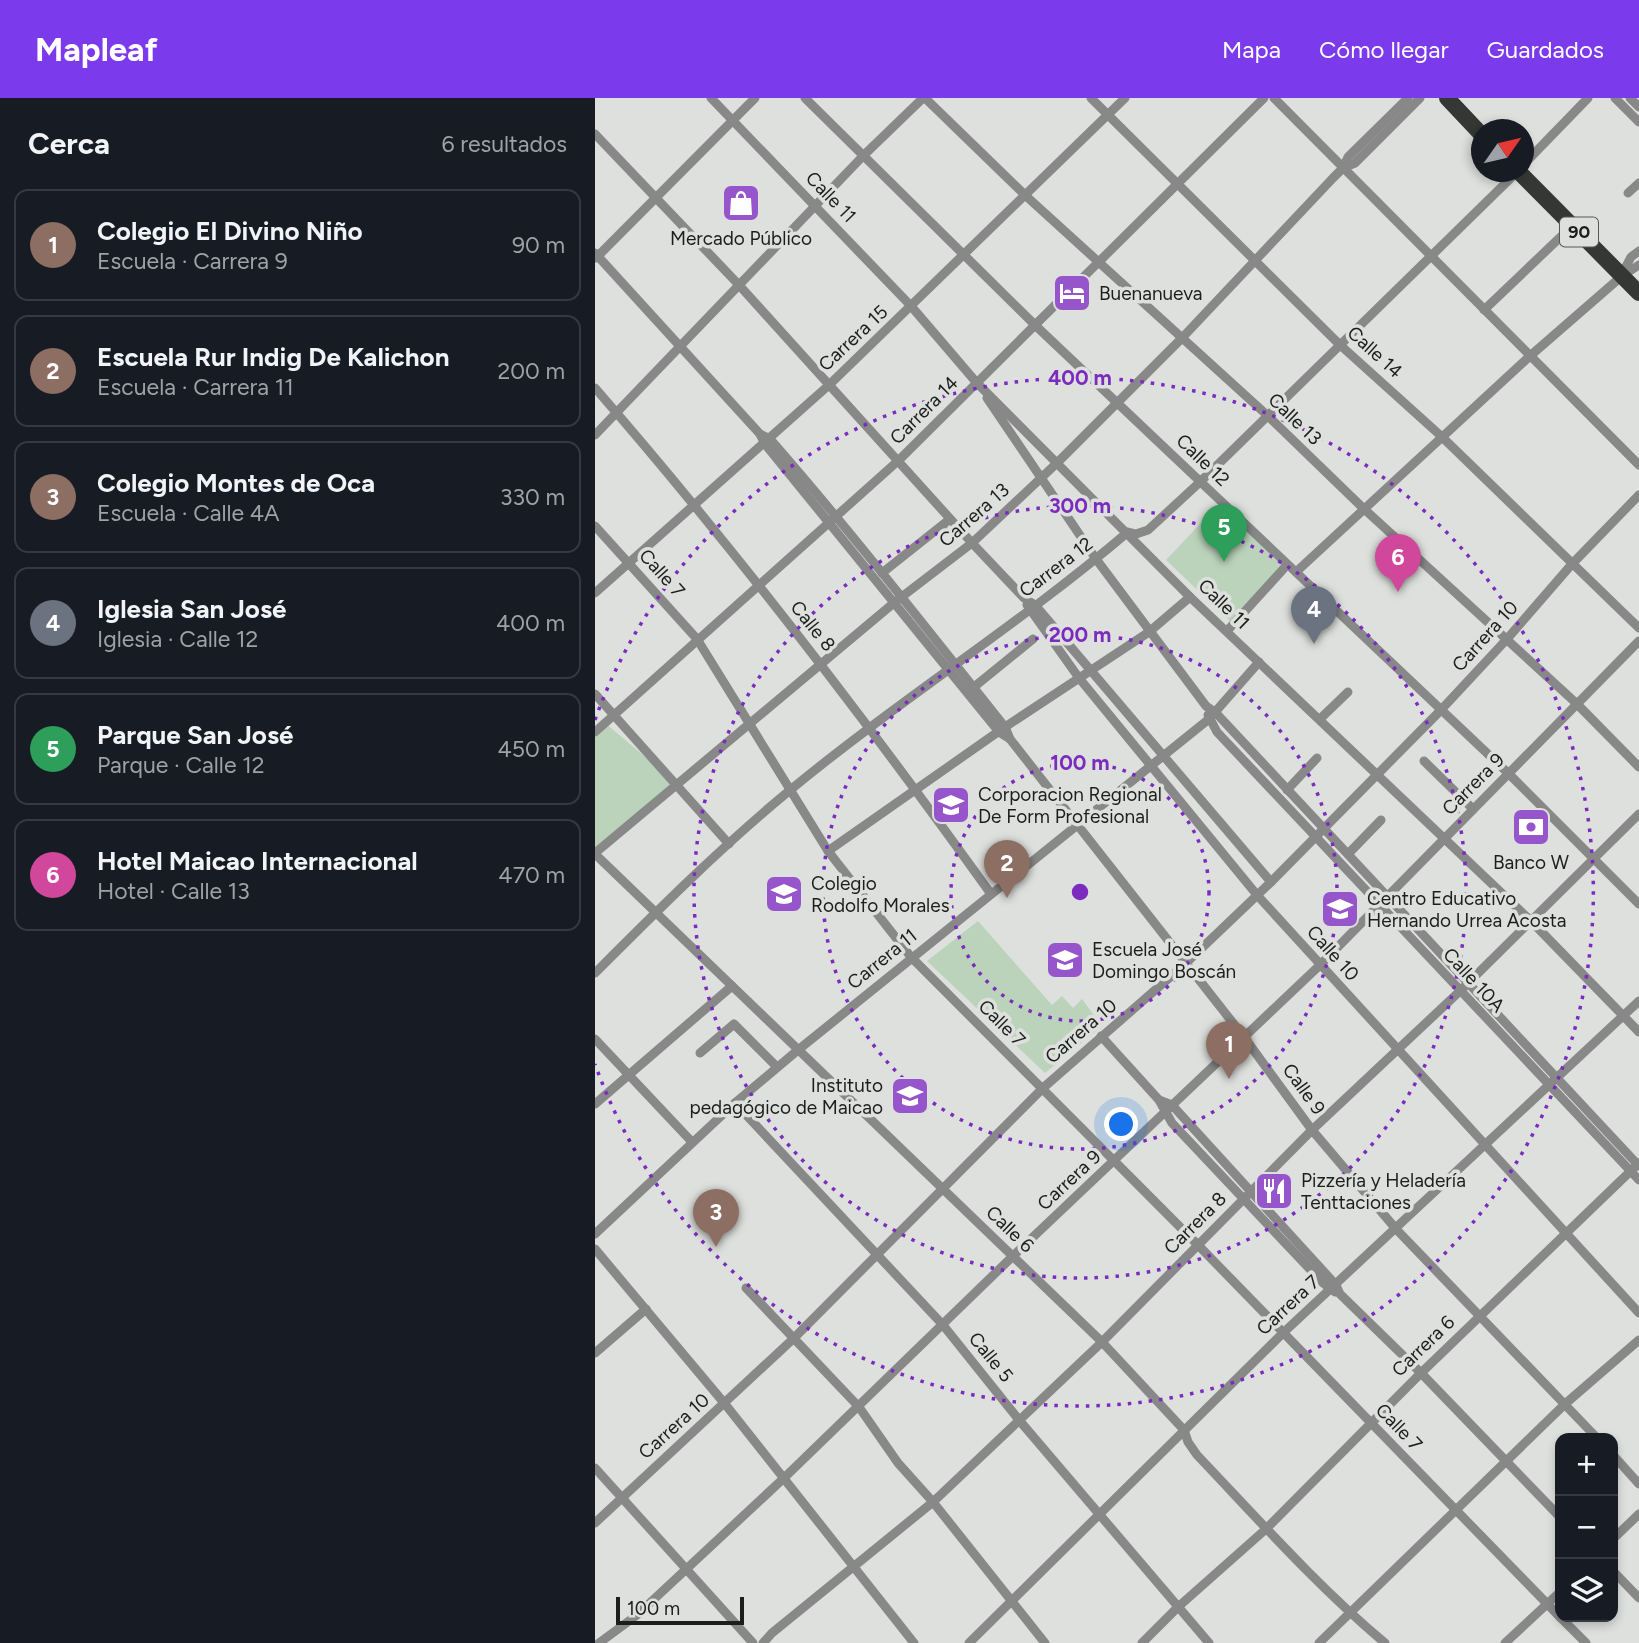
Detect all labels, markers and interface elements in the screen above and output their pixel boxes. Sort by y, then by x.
text: Mapleaf [35,30,158,69]
text: Mapa [1222,35,1281,64]
text: Cómo llegar [1319,35,1449,64]
text: Guardados [1487,35,1604,64]
north arrow [1471,119,1534,182]
text: Cerca [28,125,110,162]
text: 6 resultados [441,130,567,158]
street label: Calle 11 [801,167,861,227]
shop icon: Mercado Público [720,182,762,224]
text: Colegio El Divino Niño [97,215,363,247]
road number: 90 [1560,217,1598,246]
place label: Mercado Público [670,227,812,250]
text: 1 [48,231,58,259]
text: 90 m [512,231,565,259]
text: Escuela · Carrera 9 [97,247,288,275]
hotel icon: Buenanueva [1051,272,1093,314]
place label: Buenanueva [1099,282,1203,305]
street label: Carrera 15 [814,300,892,376]
street label: Calle 14 [1343,321,1408,383]
text: Escuela Rur Indig De Kalichon [97,341,449,373]
text: 2 [46,357,60,385]
text: 200 m [497,357,565,385]
text: 400 m [1048,365,1112,390]
street label: Carrera 14 [885,371,963,449]
text: Escuela · Carrera 11 [97,373,294,401]
street label: Calle 13 [1264,388,1326,450]
street label: Calle 12 [1172,429,1234,491]
text: Colegio Montes de Oca [97,467,375,499]
street label: Carrera 13 [934,478,1014,552]
text: 3 [47,483,59,511]
text: 330 m [500,483,565,511]
text: 300 m [1049,493,1111,518]
text: Escuela · Calle 4A [97,499,280,527]
pin: 5 [1201,504,1247,562]
street label: Carrera 12 [1015,532,1097,602]
pin: 6 [1375,534,1421,592]
street label: Calle 7 [634,544,690,602]
street label: Calle 11 [1194,574,1254,634]
pin: 4 [1291,586,1337,644]
text: Iglesia San José [97,593,287,625]
street label: Calle 8 [786,596,840,656]
street label: Carrera 10 [1447,596,1523,676]
text: 4 [46,609,60,637]
text: 400 m [496,609,565,637]
text: 200 m [1049,622,1111,647]
text: Iglesia · Calle 12 [97,625,258,653]
text: Parque San José [97,719,294,751]
text: 5 [46,735,60,763]
text: 450 m [497,735,565,763]
street label: Carrera 9 [1437,748,1509,820]
text: 100 m [1050,750,1110,775]
text: Parque · Calle 12 [97,751,265,779]
place label: Corporacion Regional De Form Profesional [978,783,1162,828]
school or university icon: Corporacion Regional De Form Profesional [930,784,972,826]
bank icon: Banco W [1510,806,1552,848]
pin: 2 [984,840,1030,898]
text: Hotel Maicao Internacional [97,845,418,877]
place label: Banco W [1493,851,1570,874]
text: 6 [46,861,60,889]
text: 470 m [498,861,565,889]
place label: Colegio Rodolfo Morales [811,872,950,917]
school or university icon: Colegio Rodolfo Morales [763,873,805,915]
text: Hotel · Calle 13 [97,877,250,905]
centre of rings [1068,880,1092,904]
place label: Centro Educativo Hernando Urrea Acosta [1367,887,1567,932]
school or university icon: Centro Educativo Hernando Urrea Acosta [1319,888,1361,930]
street label: Calle 10 [1302,920,1364,986]
street label: Carrera 11 [842,924,922,994]
place label: Escuela José Domingo Boscán [1092,938,1236,983]
school or university icon: Escuela José Domingo Boscán [1044,939,1086,981]
street label: Calle 10A [1438,943,1510,1017]
street label: Carrera 10 [1040,994,1122,1068]
street label: Calle 7 [974,995,1030,1051]
pin: 1 [1206,1021,1252,1079]
street label: Calle 9 [1278,1059,1330,1119]
place label: Instituto pedagógico de Maicao [689,1074,883,1119]
school or university icon: Instituto pedagógico de Maicao [889,1075,931,1117]
your location [1104,1107,1138,1141]
street label: Carrera 9 [1033,1145,1105,1215]
place label: Pizzería y Heladería Tenttaciones [1301,1169,1466,1214]
restaurant icon: Pizzería y Heladería Tenttaciones [1253,1170,1295,1212]
street label: Carrera 8 [1159,1187,1231,1259]
pin: 3 [693,1189,739,1247]
street label: Calle 6 [981,1201,1039,1257]
street label: Carrera 7 [1252,1270,1324,1340]
street label: Carrera 6 [1387,1310,1459,1381]
street label: Calle 5 [964,1327,1018,1387]
street label: Carrera 10 [634,1388,714,1464]
street label: Calle 7 [1371,1398,1427,1456]
map controls [1555,1433,1618,1622]
button: + [1555,1433,1618,1496]
button: − [1555,1496,1618,1559]
button: layers [1555,1559,1618,1622]
scale bar [616,1594,744,1626]
text: 100 m [627,1597,680,1620]

